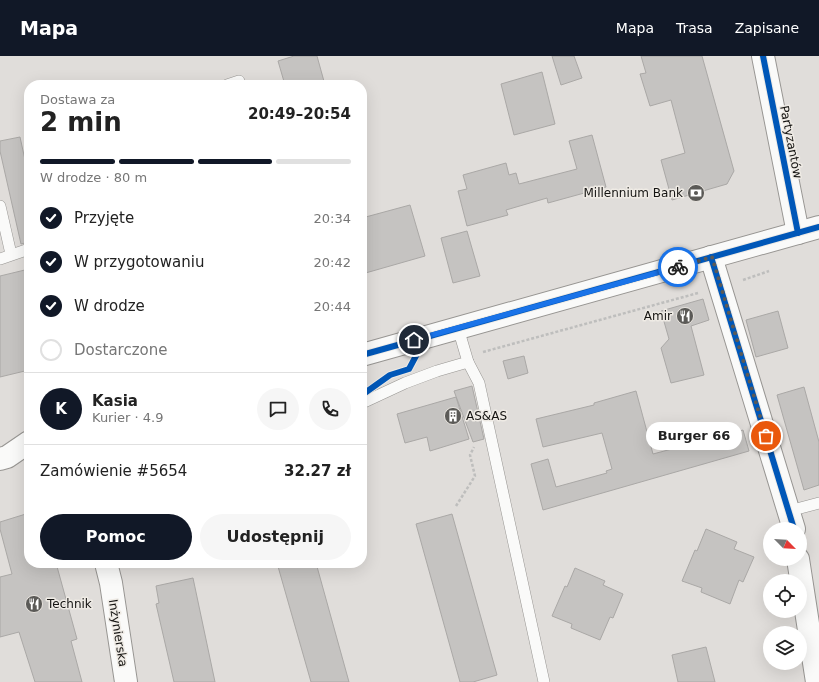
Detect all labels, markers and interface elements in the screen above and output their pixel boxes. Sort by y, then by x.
text: Mapa [20,17,78,39]
text: Mapa [616,20,654,36]
text: Trasa [676,20,713,36]
text: Zapisane [735,20,799,36]
text: Dostawa za [40,92,115,107]
street label: Partyzantów [777,104,805,180]
text: 20:49–20:54 [248,105,351,123]
text: 2 min [40,107,122,137]
text: W drodze · 80 m [40,170,147,185]
bank icon: Millennium Bank [686,183,706,203]
place label: Millennium Bank [583,186,683,200]
icon: check [40,207,62,229]
text: Przyjęte [74,209,134,227]
text: 20:34 [314,211,351,226]
courier [658,247,698,287]
icon: check [40,251,62,273]
text: W przygotowaniu [74,253,204,271]
text: 20:42 [314,255,351,270]
icon: bike [667,256,689,278]
icon: check [40,295,62,317]
text: W drodze [74,297,145,315]
text: 20:44 [314,299,351,314]
restaurant icon: Amir [675,306,695,326]
place label: Amir [644,309,672,323]
pin [397,323,431,357]
icon: home [403,329,425,351]
text: Dostarczone [74,341,168,359]
button: chat [257,388,299,430]
button: phone [309,388,351,430]
text: Kasia [92,392,138,410]
text: K [55,400,67,418]
building icon: AS&AS [443,406,463,426]
place label: AS&AS [466,409,507,423]
text: Kurier · 4.9 [92,410,164,425]
pin [749,419,783,453]
callout: Burger 66 [646,422,742,450]
icon: bag [755,425,777,447]
text: Burger 66 [658,428,730,443]
text: Zamówienie #5654 [40,462,187,480]
text: 32.27 zł [284,462,351,480]
button: Pomoc [40,514,192,560]
button: Udostępnij [200,514,351,560]
north arrow [763,522,807,566]
map controls [763,522,807,670]
button: locate [763,574,807,618]
restaurant icon: Technik [24,594,44,614]
place label: Technik [46,597,92,611]
street label: Inżynierska [106,598,130,668]
button: layers [763,626,807,670]

